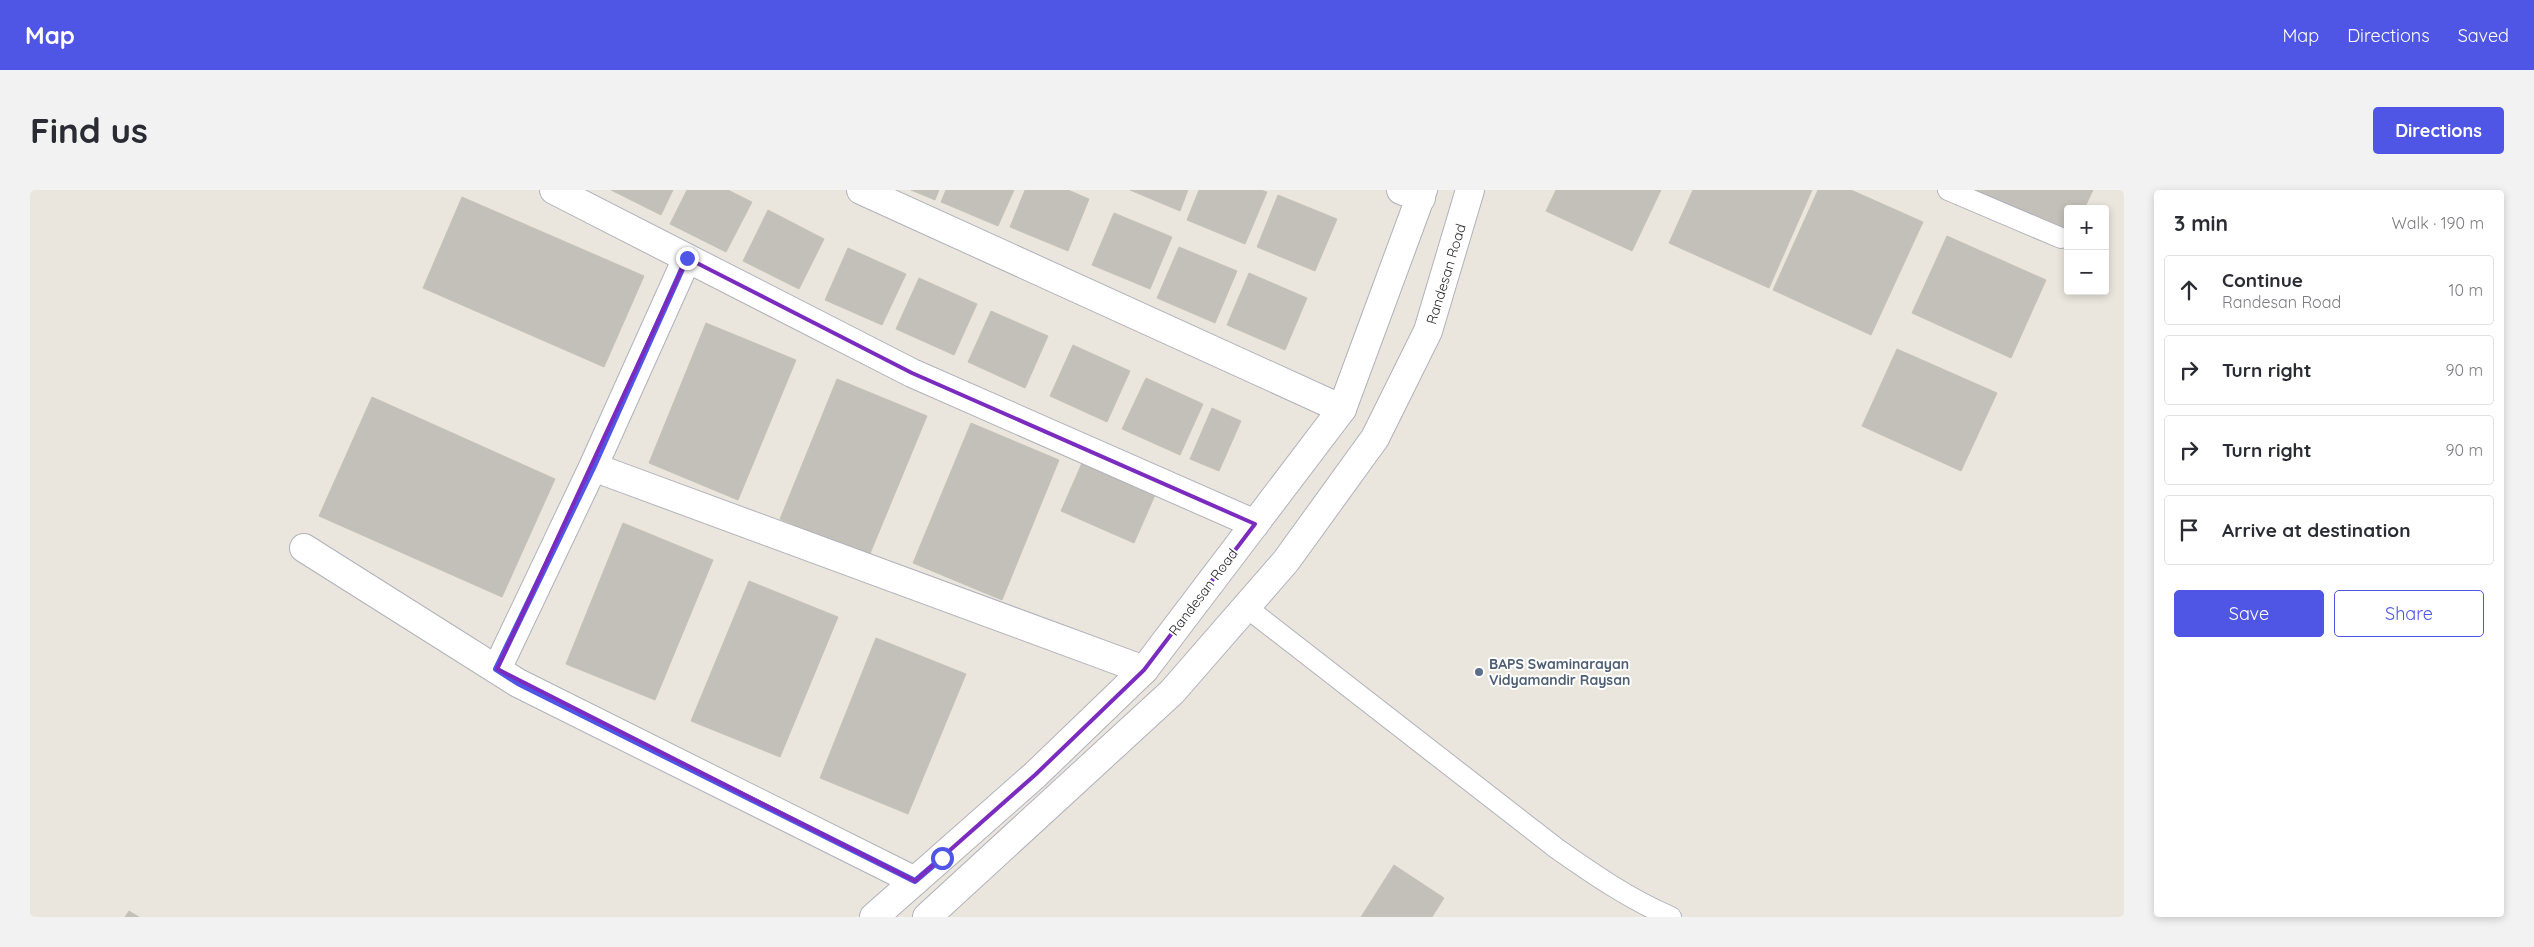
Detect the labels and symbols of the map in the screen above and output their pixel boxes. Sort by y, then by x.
street label: Randesan Road [1422,222,1470,326]
route end [676,247,699,270]
street label: Randesan Road [1164,545,1242,639]
place label: BAPS Swaminarayan Vidyamandir Raysan [1489,655,1630,689]
marker: BAPS Swaminarayan Vidyamandir Raysan [1473,666,1485,678]
route start [931,847,954,870]

